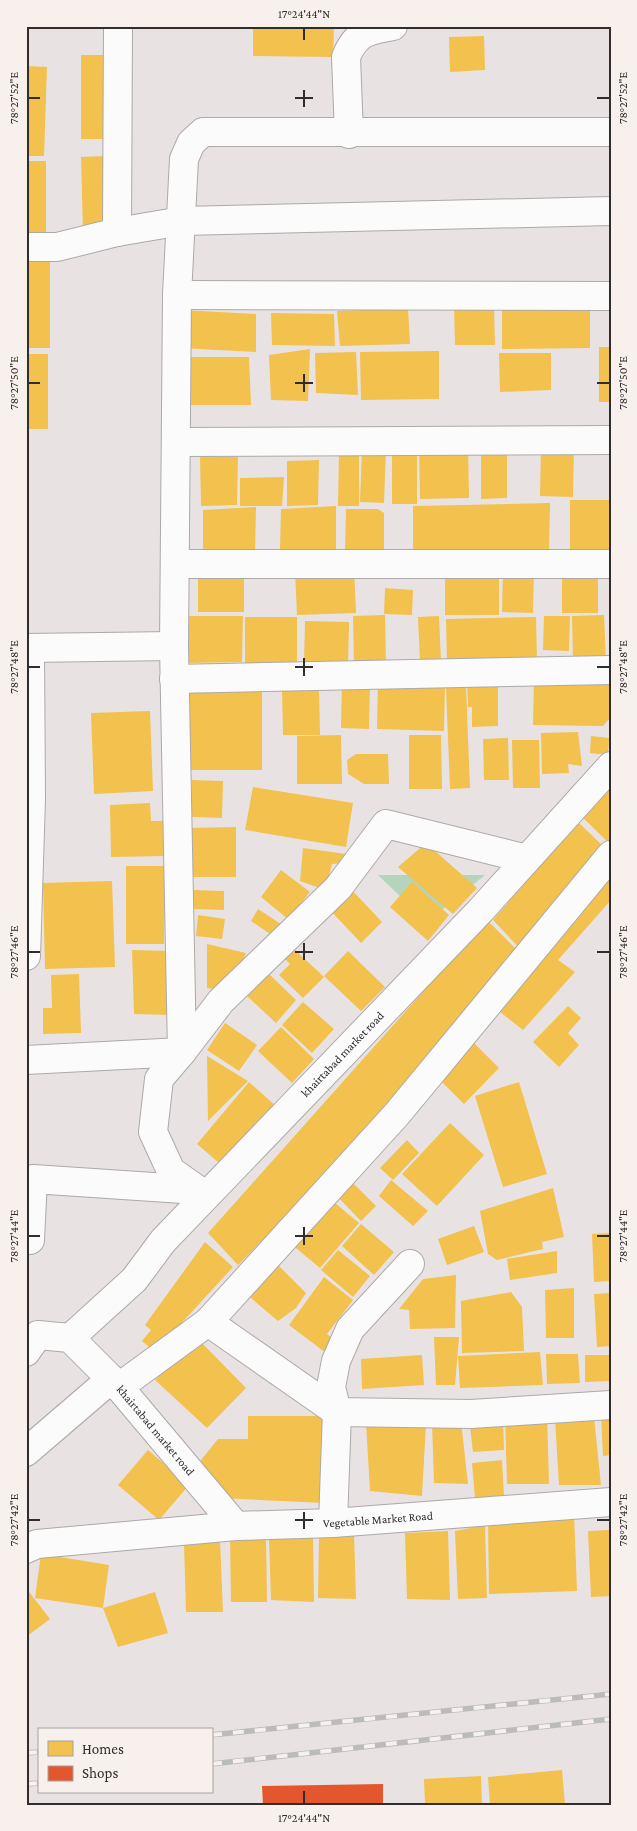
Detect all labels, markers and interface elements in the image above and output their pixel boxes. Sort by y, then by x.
text: 17°24'44"N [278,7,330,21]
text: 78°27'52"E [7,72,21,124]
text: 78°27'52"E [616,72,630,124]
text: 78°27'50"E [7,356,21,410]
text: 78°27'50"E [616,356,630,410]
text: 78°27'48"E [7,640,21,694]
text: 78°27'48"E [616,640,630,694]
text: 78°27'46"E [7,925,21,978]
text: 78°27'46"E [616,925,630,978]
street label: khairtabad market road [298,1008,387,1100]
text: 78°27'44"E [7,1209,21,1262]
text: 78°27'44"E [616,1209,630,1262]
street label: khairtabad market road [114,1383,198,1479]
text: 78°27'42"E [7,1493,21,1546]
text: 78°27'42"E [616,1493,630,1546]
street label: Vegetable Market Road [323,1508,434,1530]
legend [38,1728,212,1794]
text: Homes [82,1741,124,1757]
text: Shops [82,1765,118,1782]
text: 17°24'44"N [278,1811,330,1825]

